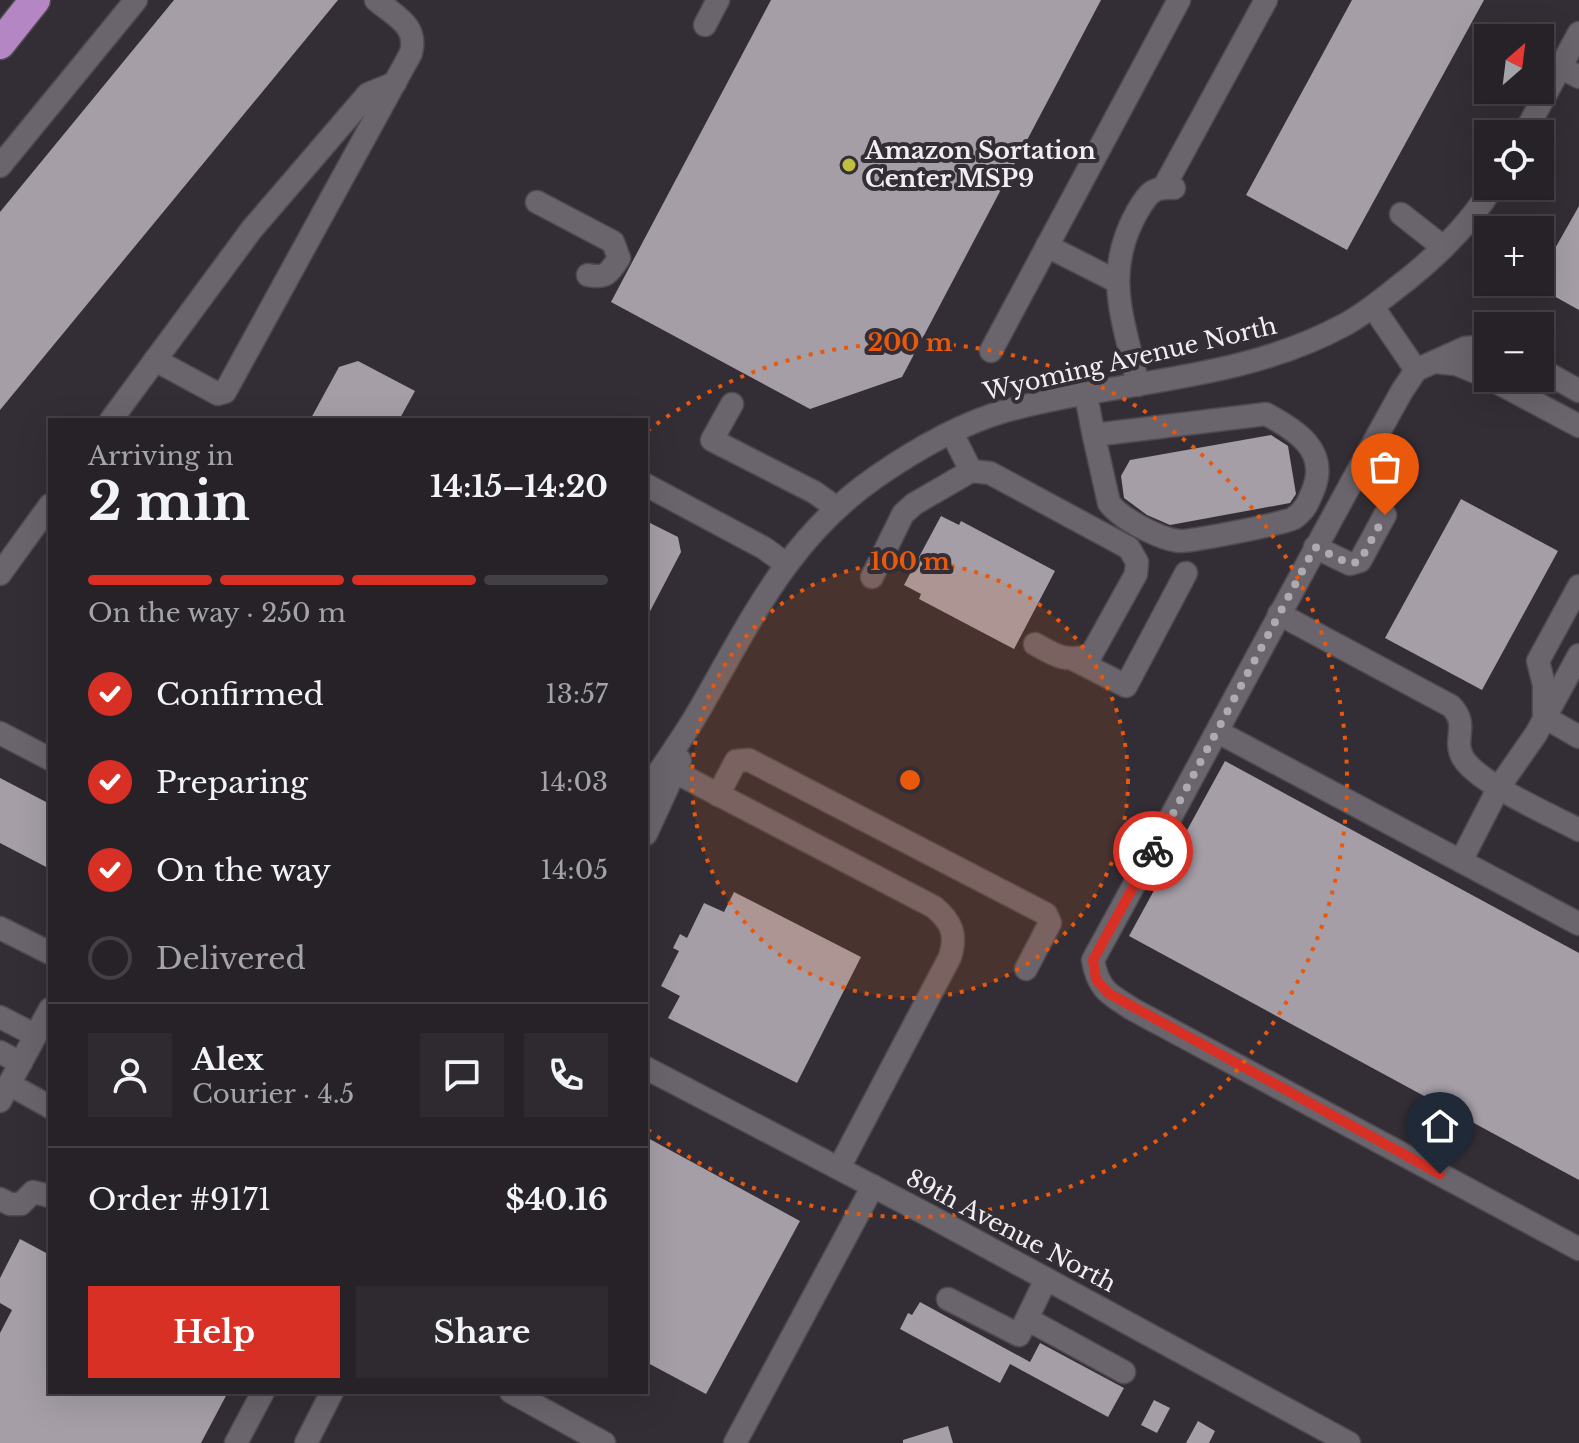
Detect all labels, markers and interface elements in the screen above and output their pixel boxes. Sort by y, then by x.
north arrow [1474,24,1554,104]
map controls [1474,24,1554,392]
button: locate [1474,120,1554,200]
place label: Amazon Sortation Center MSP9 [864,136,1096,193]
marker: Amazon Sortation Center MSP9 [840,156,858,174]
button: + [1474,216,1554,296]
street label: Wyoming Avenue North [979,311,1279,407]
button: − [1474,312,1554,392]
text: 200 m [868,328,953,357]
pin [1351,433,1419,515]
text: Arriving in [88,440,234,472]
icon: bag [1363,445,1407,489]
text: 14:15–14:20 [430,468,608,505]
text: 2 min [88,470,250,534]
text: 100 m [870,547,950,576]
text: On the way · 250 m [88,597,346,629]
icon: check [88,672,132,716]
text: Confirmed [156,676,324,713]
text: 13:57 [545,678,608,710]
icon: check [88,760,132,804]
text: Preparing [156,764,308,801]
text: 14:03 [539,766,608,798]
centre of rings [896,766,924,794]
courier [1113,811,1193,891]
icon: bike [1131,829,1175,873]
icon: check [88,848,132,892]
text: On the way [156,852,331,889]
text: 14:05 [540,854,608,886]
text: Delivered [156,940,306,977]
button: person [88,1033,172,1117]
button: chat [420,1033,504,1117]
button: phone [524,1033,608,1117]
text: Alex [192,1041,264,1078]
text: Courier · 4.5 [192,1078,354,1110]
pin [1406,1092,1474,1174]
icon: home [1418,1104,1462,1148]
street label: 89th Avenue North [901,1163,1121,1298]
text: Order #9171 [88,1181,271,1218]
text: $40.16 [506,1181,608,1218]
button: Help [88,1286,340,1378]
button: Share [356,1286,608,1378]

